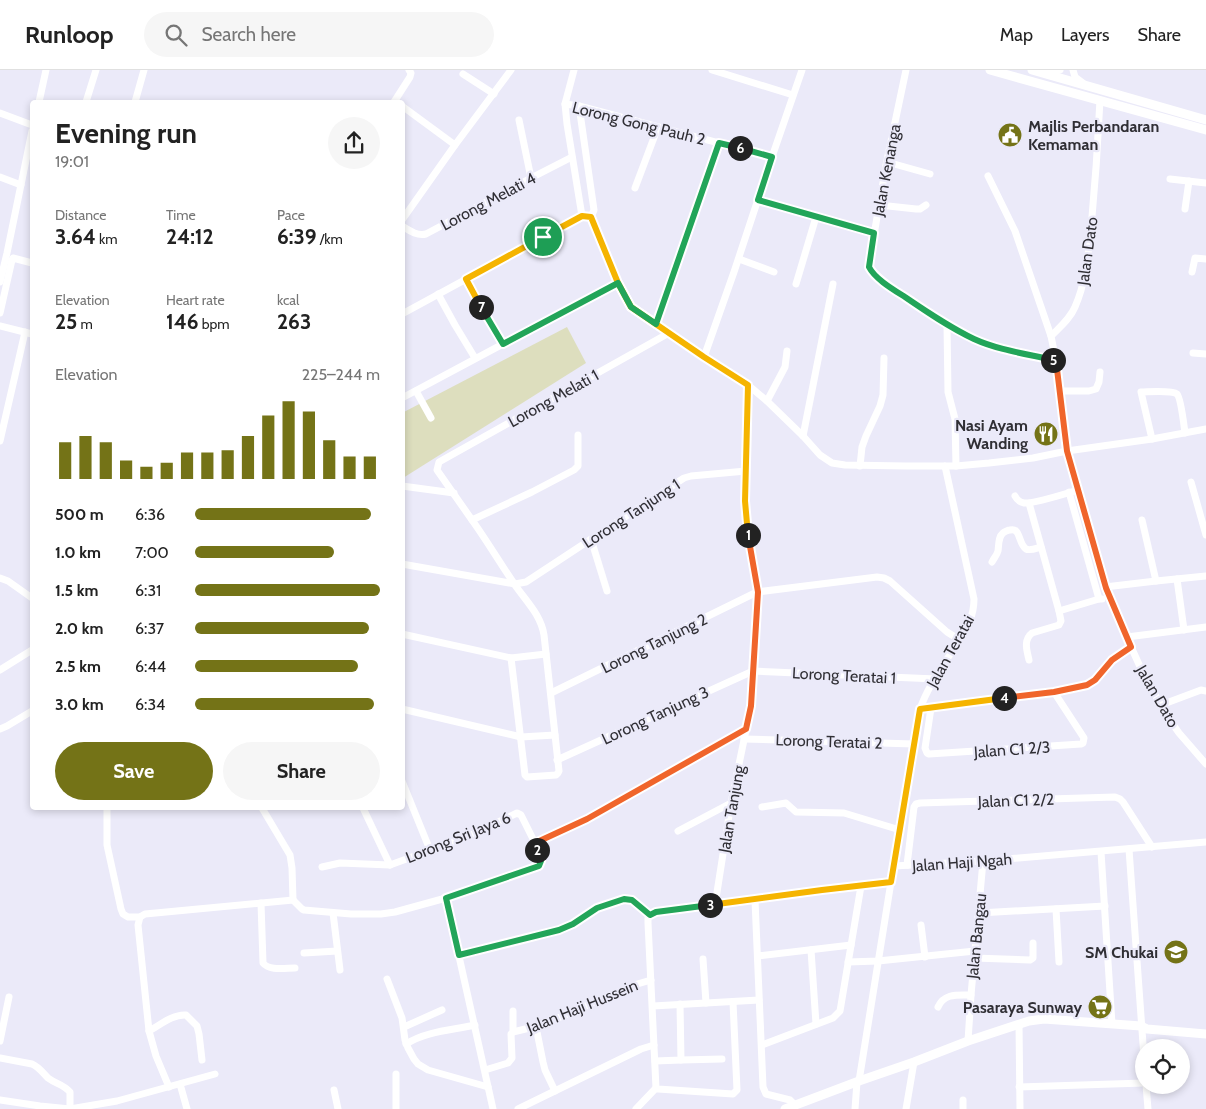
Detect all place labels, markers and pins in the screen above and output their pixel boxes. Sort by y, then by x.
place label: Majlis Perbandaran Kemaman [1028,117,1159,154]
public building icon: Majlis Perbandaran Kemaman [997,122,1023,148]
pin: 6 [728,136,752,160]
pin [522,216,564,258]
pin: 7 [468,294,494,320]
pin: 5 [1040,348,1066,372]
place label: Nasi Ayam Wanding [955,416,1028,453]
restaurant icon: Nasi Ayam Wanding [1033,421,1059,447]
pin: 1 [736,522,760,548]
pin: 4 [992,686,1016,710]
pin: 2 [524,838,550,862]
pin: 3 [698,892,722,918]
school or university icon: SM Chukai [1163,939,1189,965]
place label: SM Chukai [1085,943,1158,962]
supermarket icon: Pasaraya Sunway [1087,994,1113,1020]
place label: Pasaraya Sunway [963,998,1082,1017]

